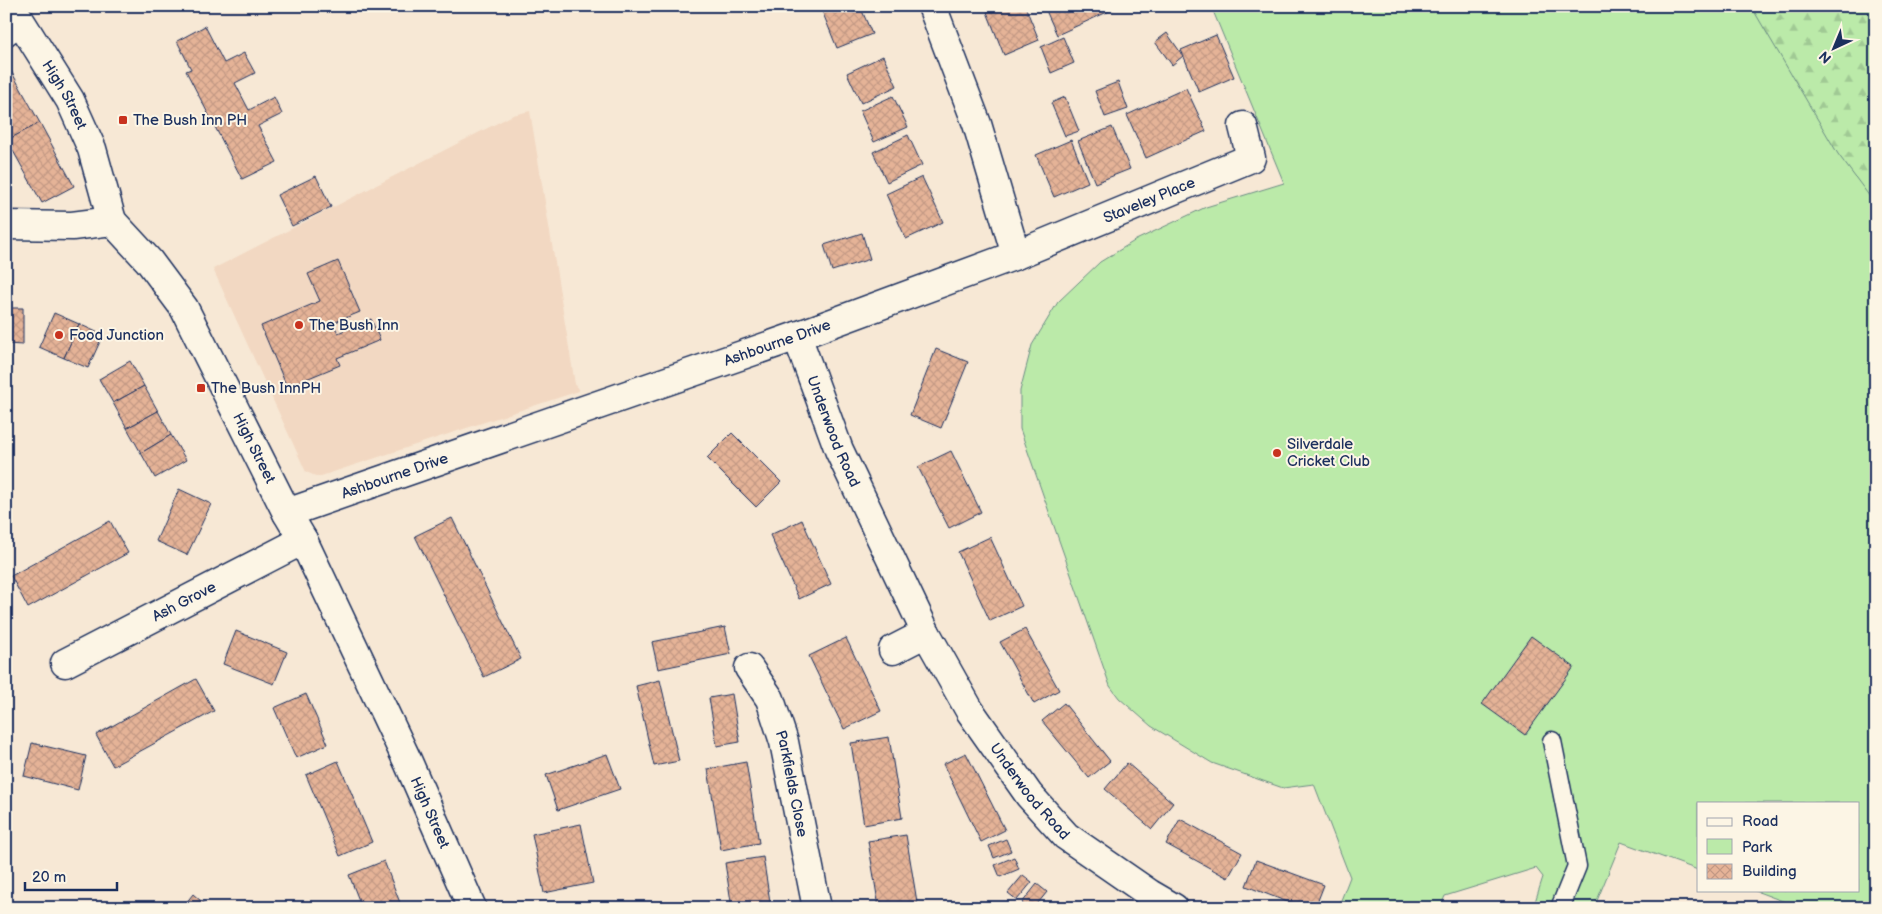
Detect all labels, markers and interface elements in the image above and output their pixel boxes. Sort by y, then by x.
north arrow [1810,22,1860,72]
text: N [1816,47,1835,67]
street label: High Street [38,57,91,133]
place label: The Bush Inn PH [133,111,247,130]
marker: The Bush Inn PH [117,114,129,126]
street label: Staveley Place [1101,173,1198,228]
street label: Ashbourne Drive [722,315,833,371]
place label: The Bush Inn [309,316,399,335]
marker: The Bush Inn [293,319,305,331]
place label: Food Junction [69,326,164,345]
marker: Food Junction [53,329,65,341]
street label: Underwood Road [802,373,864,490]
place label: The Bush InnPH [211,379,321,398]
marker: The Bush InnPH [195,382,207,394]
street label: High Street [228,410,280,487]
place label: Silverdale Cricket Club [1287,435,1371,471]
marker: Silverdale Cricket Club [1271,447,1283,459]
street label: Ashbourne Drive [339,449,451,503]
street label: Ash Grove [149,578,219,626]
street label: Parkfields Close [771,728,812,839]
street label: Underwood Road [985,739,1074,844]
street label: High Street [406,774,454,852]
legend [1697,802,1860,892]
text: Road [1742,812,1778,831]
text: Park [1742,838,1773,857]
scale bar [25,859,118,891]
text: Building [1742,862,1797,881]
text: 20 m [32,868,66,887]

